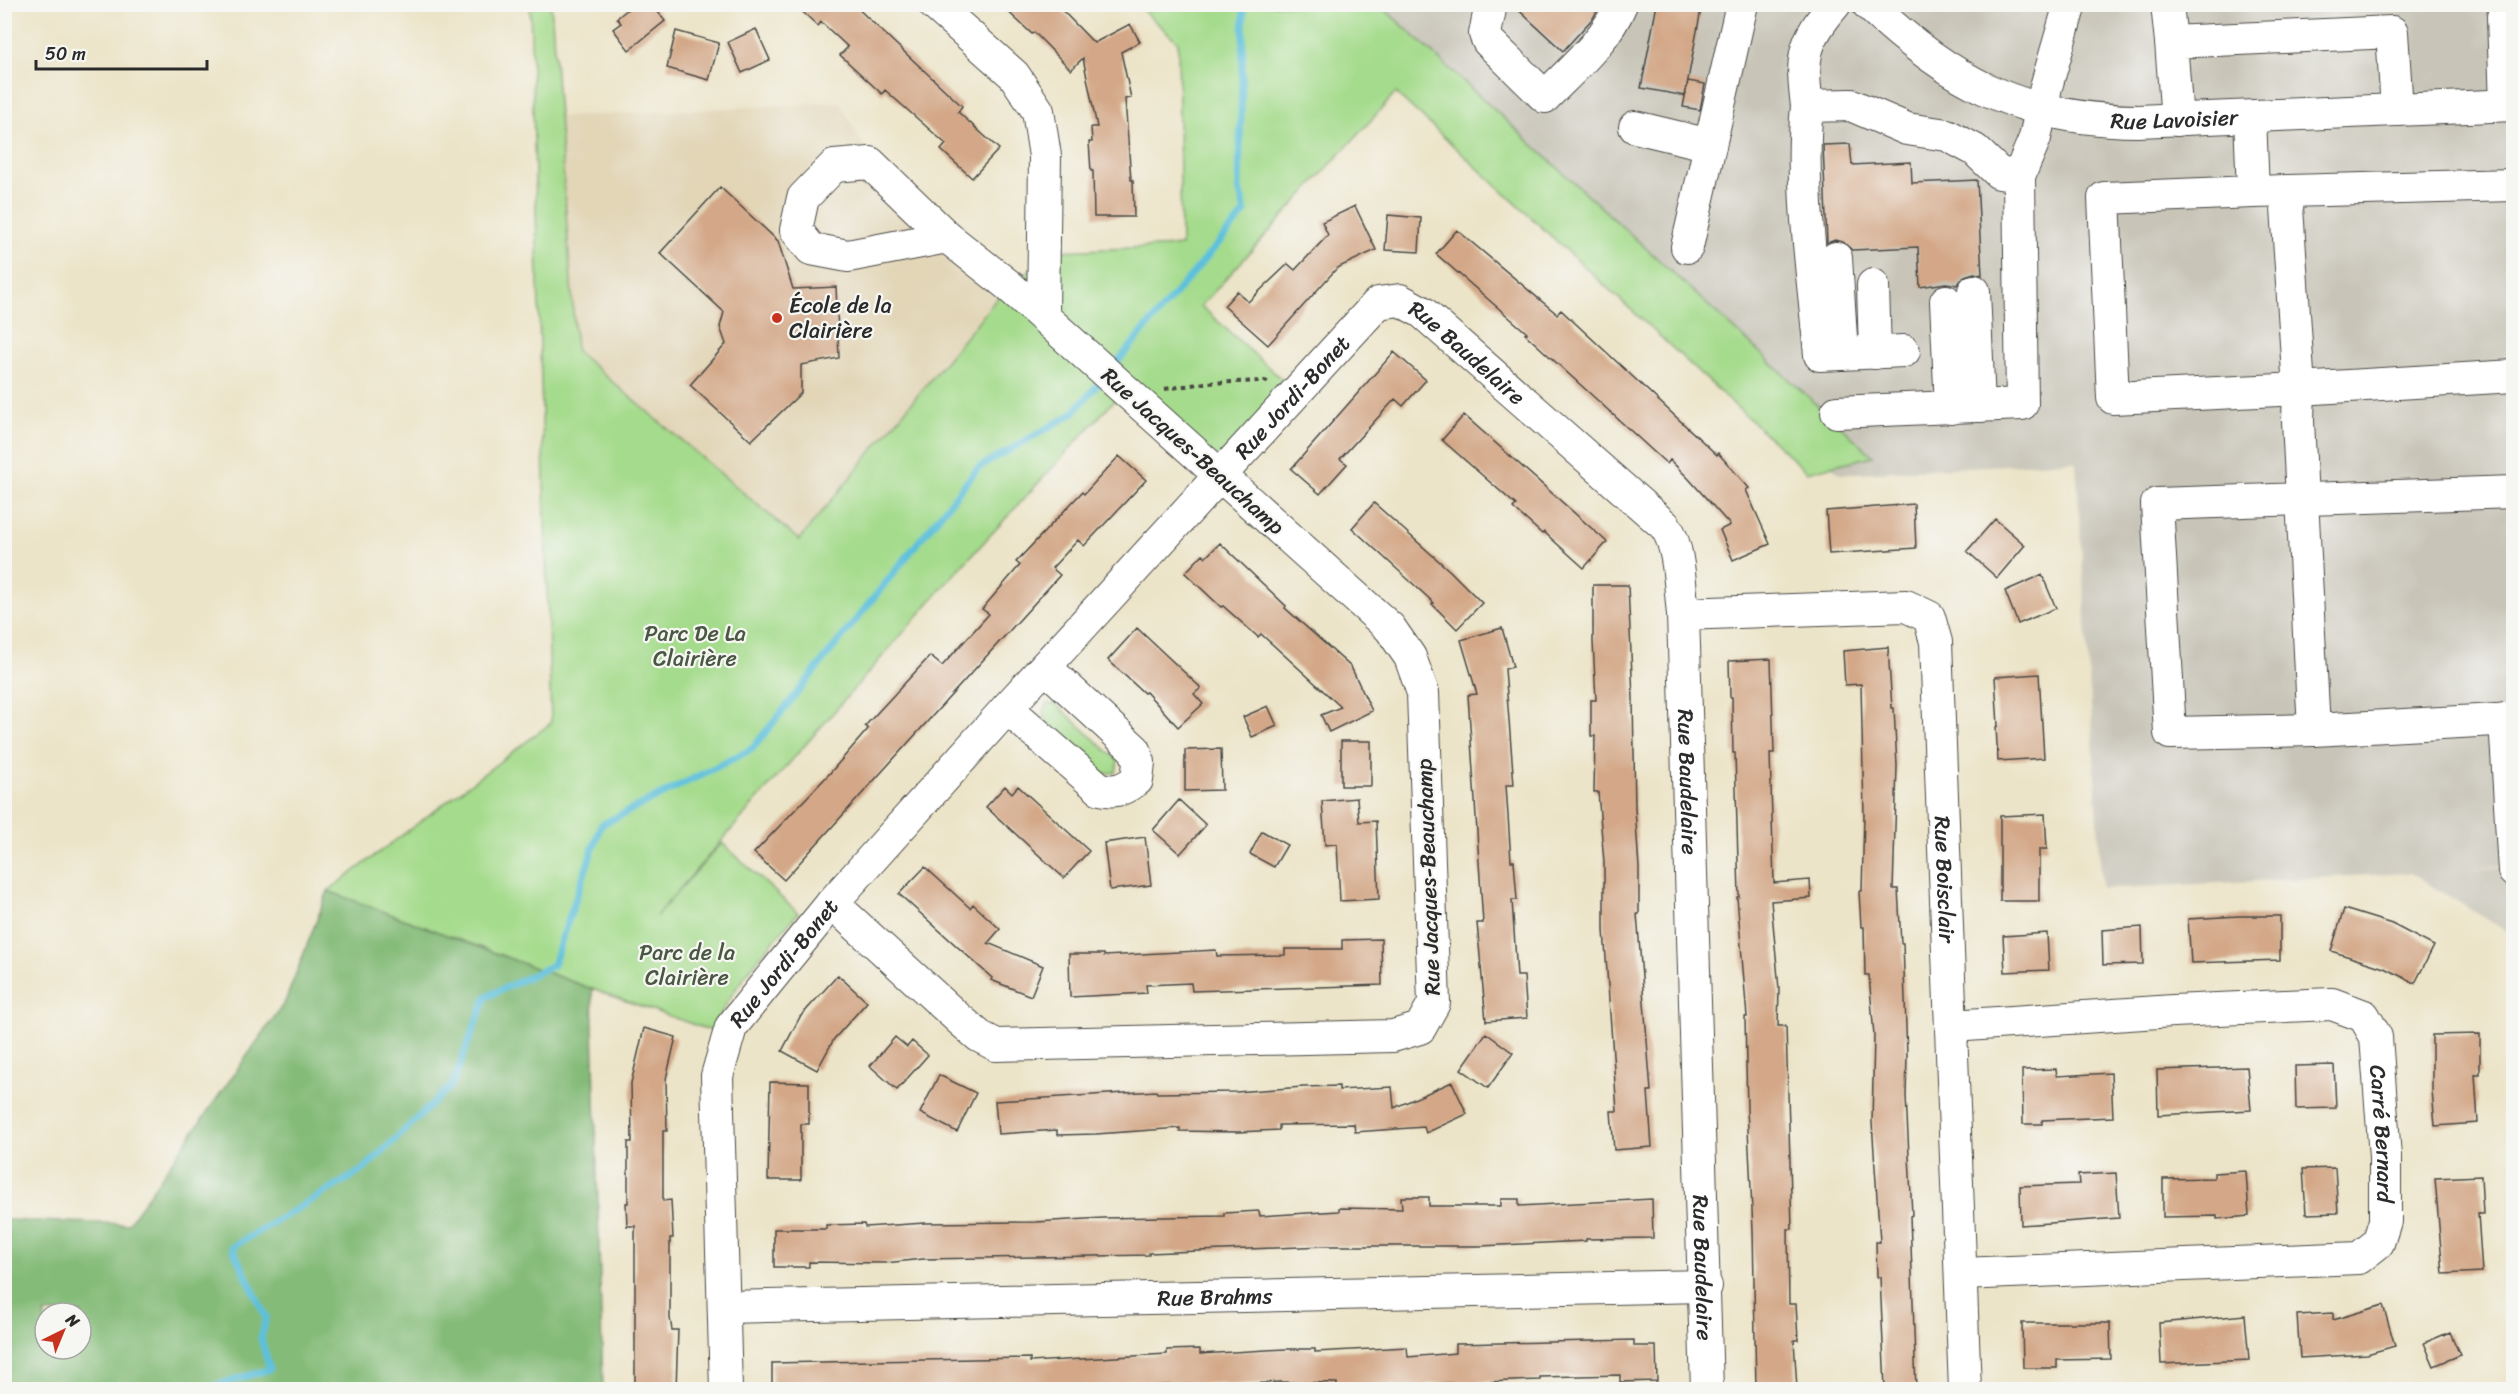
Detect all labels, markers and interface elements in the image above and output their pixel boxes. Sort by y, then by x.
scale bar [36,33,207,71]
text: 50 m [45,38,86,70]
street label: Rue Lavoisier [2110,97,2240,141]
place label: École de la Clairière [789,286,892,350]
street label: Rue Baudelaire [1402,289,1535,415]
marker: École de la Clairière [770,311,784,325]
street label: Rue Jordi-Bonet [1224,325,1360,468]
street label: Rue Jacques-Beauchamp [1092,357,1294,545]
park label: Parc De La Clairière [644,614,746,678]
street label: Rue Baudelaire [1666,708,1710,855]
street label: Rue Jacques-Beauchamp [1404,758,1452,996]
street label: Rue Boisclair [1923,815,1967,945]
street label: Rue Jordi-Bonet [718,889,849,1036]
park label: Parc de la Clairière [639,933,735,997]
street label: Carré Bernard [2359,1063,2405,1204]
street label: Rue Baudelaire [1681,1194,1725,1341]
street label: Rue Brahms [1157,1276,1274,1317]
north arrow [33,1301,93,1361]
text: N [58,1305,87,1335]

